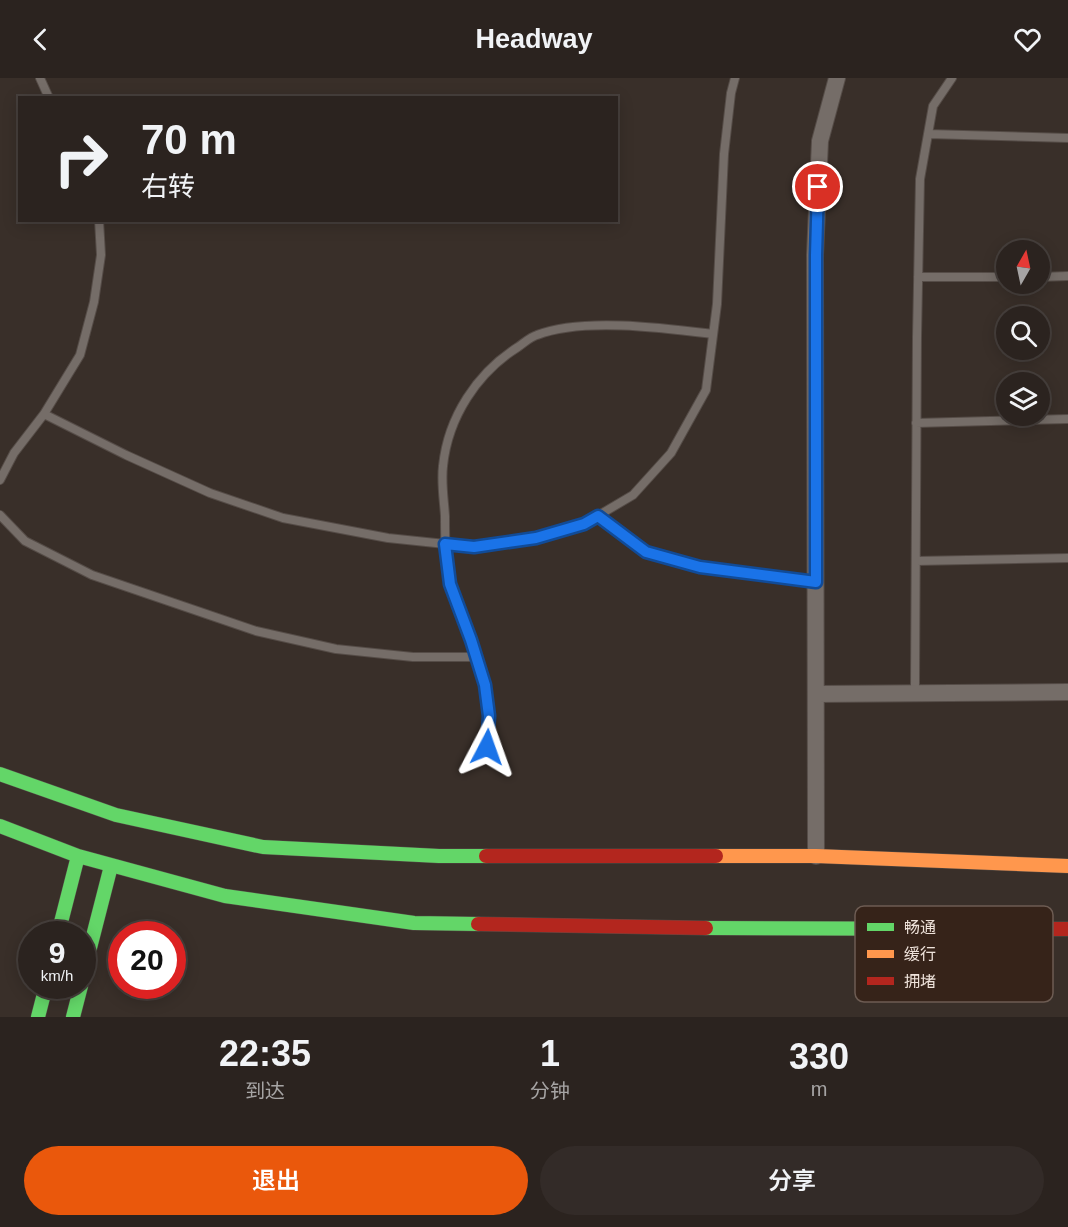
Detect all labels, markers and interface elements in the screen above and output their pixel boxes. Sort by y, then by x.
icon: back [24,23,57,56]
icon: heart [1011,23,1044,56]
text: Headway [475,24,593,54]
text: 70 m [141,116,237,163]
icon: right [42,120,120,198]
pin [792,161,843,212]
icon: arrive [801,170,834,203]
text: 右转 [141,172,195,202]
north arrow [996,240,1050,294]
map controls [996,240,1050,426]
button: search [996,306,1050,360]
button: layers [996,372,1050,426]
position arrow [455,715,519,779]
legend [855,906,1053,1002]
text: 畅通 [904,919,936,936]
speed limit sign: 20 [108,921,186,999]
text: 9 [49,936,65,969]
text: 缓行 [904,946,936,963]
text: km/h [41,967,73,984]
text: 拥堵 [904,973,936,990]
text: 22:35 [219,1033,311,1074]
text: 1 [540,1033,560,1074]
text: 330 [789,1036,849,1077]
text: m [811,1078,827,1100]
text: 到达 [245,1080,285,1102]
text: 分钟 [530,1080,570,1102]
button: 退出 [24,1146,528,1215]
button: 分享 [540,1146,1044,1215]

